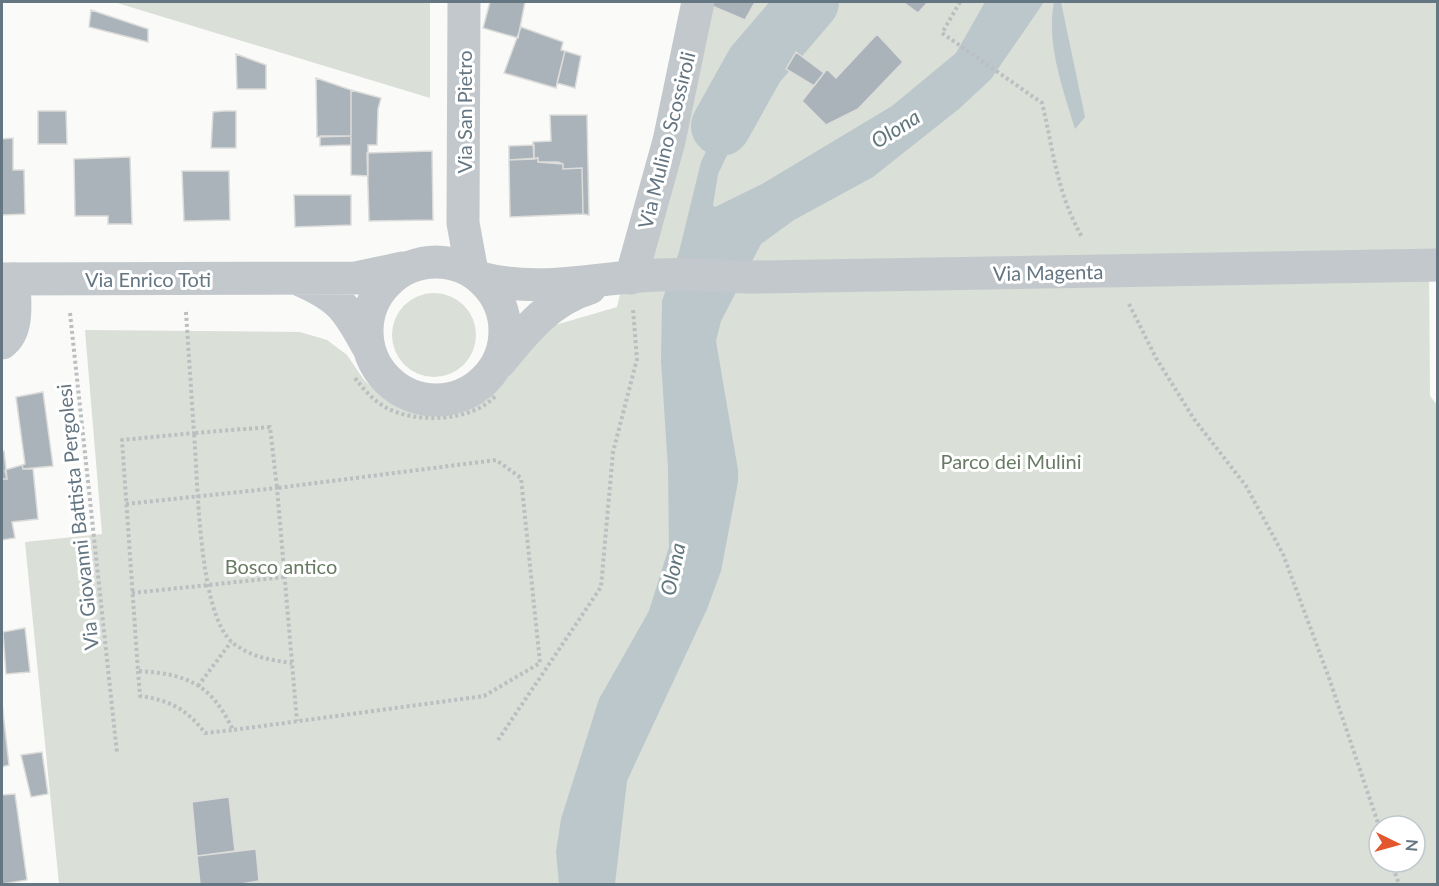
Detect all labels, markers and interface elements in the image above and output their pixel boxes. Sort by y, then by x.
street label: Via Mulino Scossiroli [632,49,700,231]
street label: Via San Pietro [452,51,476,173]
water label: Olona [866,103,924,153]
street label: Via Magenta [993,259,1103,285]
street label: Via Enrico Toti [85,267,211,291]
street label: Via Giovanni Battista Pergolesi [51,383,103,651]
park label: Parco dei Mulini [940,449,1082,473]
water label: Olona [654,540,690,598]
park label: Bosco antico [225,554,337,578]
north arrow [1367,814,1427,874]
text: N [1402,838,1422,852]

